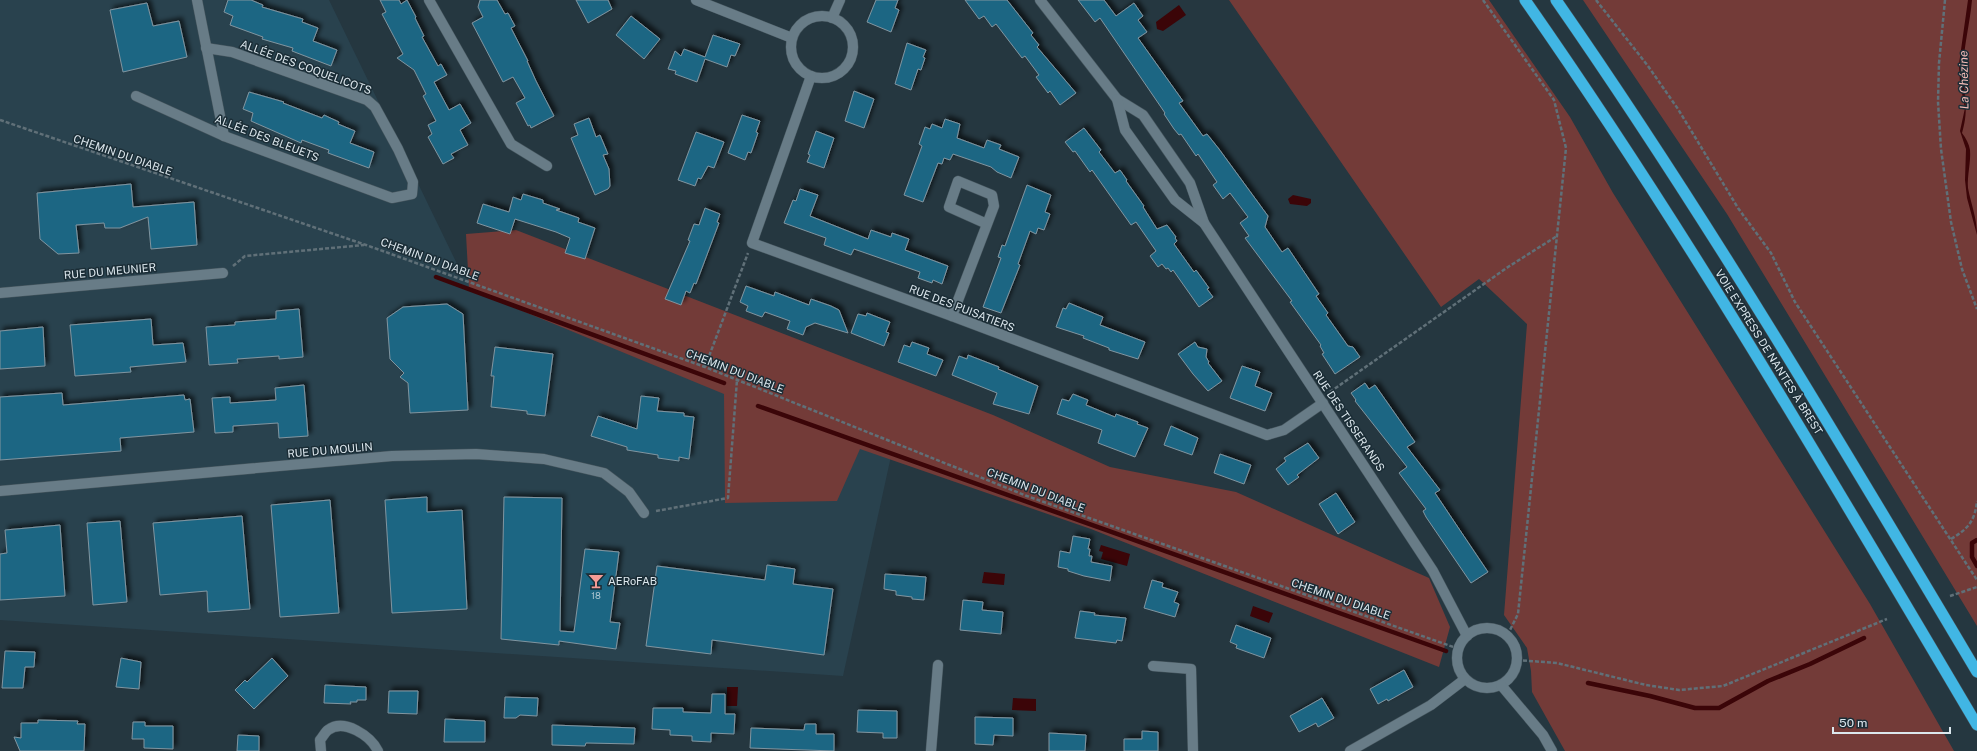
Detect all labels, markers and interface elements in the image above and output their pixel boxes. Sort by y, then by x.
street label: ALLÉE DES COQUELICOTS [239,37,374,96]
water label: La Chézine [1956,50,1972,109]
street label: ALLÉE DES BLEUETS [213,112,321,163]
street label: CHEMIN DU DIABLE [72,132,174,178]
street label: CHEMIN DU DIABLE [379,236,481,282]
street label: RUE DU MEUNIER [63,261,157,281]
street label: VOIE EXPRESS DE NANTES À BREST [1713,267,1826,437]
street label: RUE DES PUISATIERS [908,282,1016,334]
street label: CHEMIN DU DIABLE [684,347,786,395]
street label: RUE DES TISSERANDS [1311,368,1387,474]
street label: RUE DU MOULIN [287,440,373,460]
street label: CHEMIN DU DIABLE [985,466,1087,514]
bar icon: AERoFAB [587,572,605,590]
place label: AERoFAB [608,575,657,587]
street label: CHEMIN DU DIABLE [1290,576,1392,622]
house number: 18 [591,590,601,601]
scale bar [1833,709,1950,735]
text: 50 m [1839,716,1867,730]

